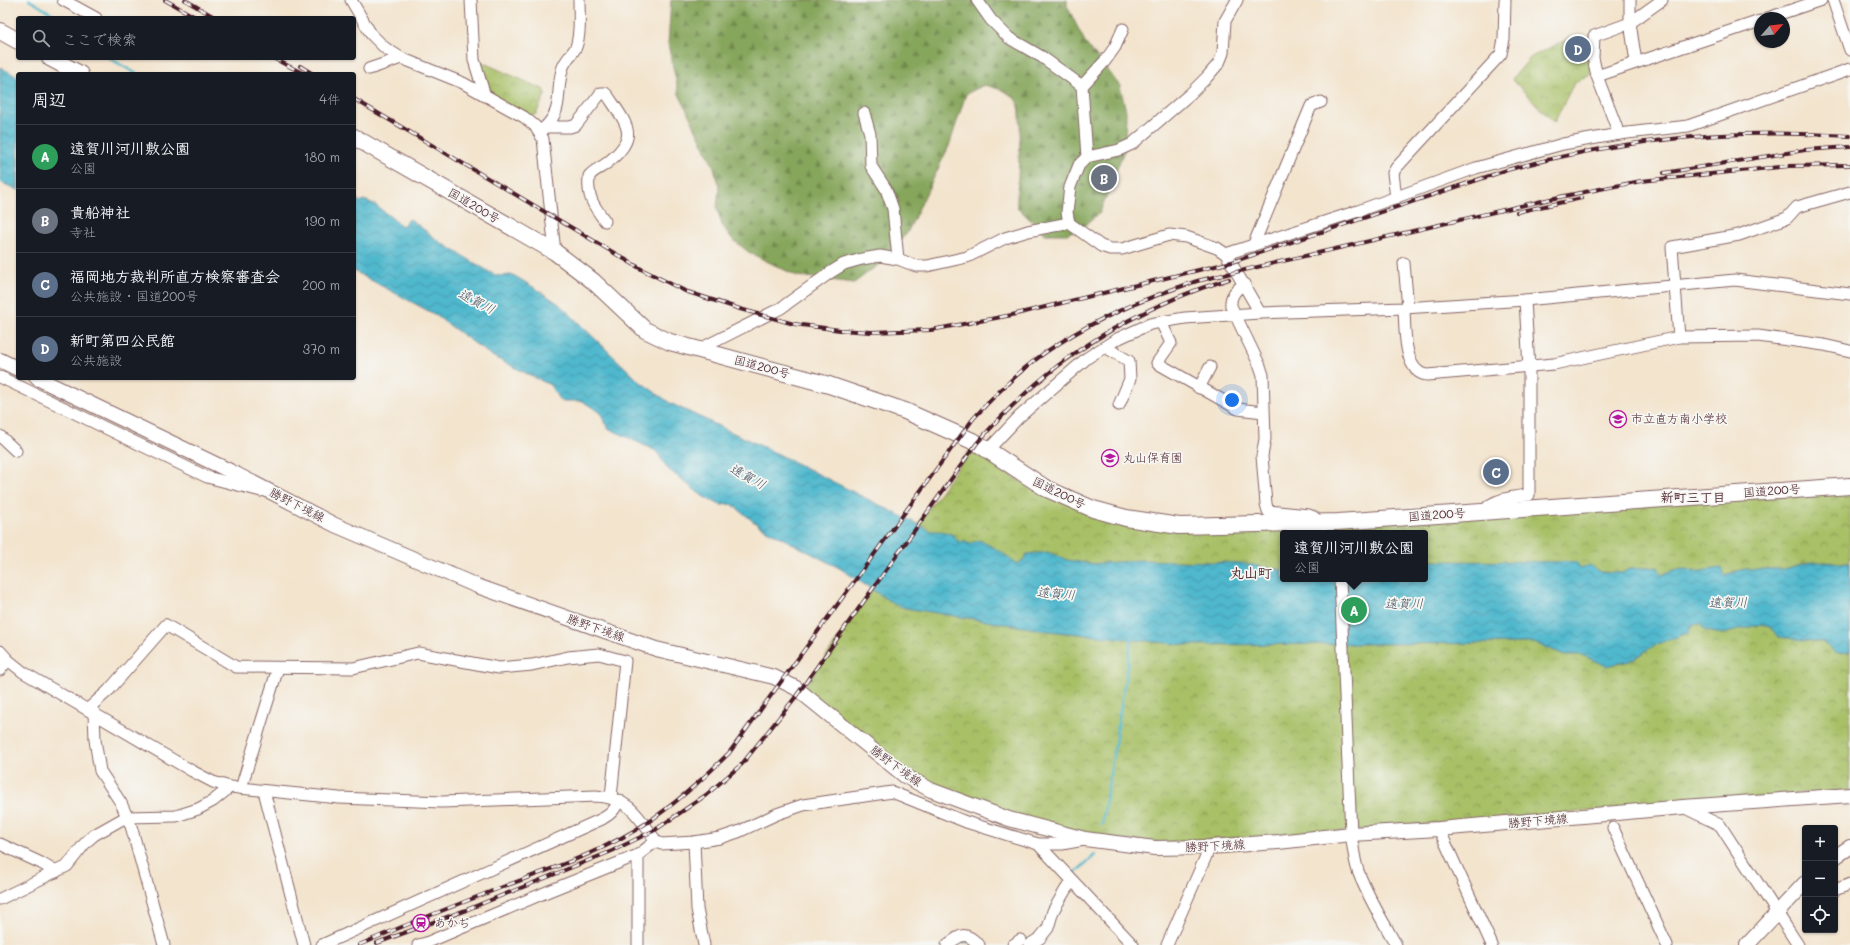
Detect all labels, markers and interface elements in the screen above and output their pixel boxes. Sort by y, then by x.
north arrow [1754,12,1790,48]
search box [16,16,356,60]
icon: search [30,27,52,49]
text: ここで検索 [62,29,137,49]
pin: D [1565,34,1591,64]
text: 周辺 [32,88,66,110]
text: 4件 [319,90,340,107]
text: 遠賀川河川敷公園 [70,138,190,158]
text: A [40,148,50,165]
text: 180 m [304,148,340,165]
text: 公園 [70,159,96,176]
pin: B [1091,163,1117,193]
street label: 国道200号 [446,184,503,226]
text: 貴船神社 [70,202,130,222]
text: B [41,212,49,229]
text: 190 m [304,212,340,229]
text: 寺社 [70,223,96,240]
text: 福岡地方裁判所直方検察審査会 [70,266,280,286]
text: C [40,276,50,293]
text: 200 m [302,276,340,293]
water label: 遠賀川 [456,284,498,317]
text: 公共施設 · 国道200号 [70,287,198,304]
text: 新町第四公民館 [70,330,175,350]
text: D [40,340,50,357]
text: 370 m [303,340,340,357]
text: 公共施設 [70,351,122,368]
street label: 国道200号 [732,351,792,381]
your location [1222,390,1242,410]
school or university icon: 市立直方南小学校 [1608,409,1628,429]
place label: 市立直方南小学校 [1631,410,1727,426]
school or university icon: 丸山保育園 [1100,448,1120,468]
place label: 丸山保育園 [1123,449,1183,465]
pin: C [1483,457,1509,487]
water label: 遠賀川 [727,459,769,492]
street label: 国道200号 [1030,472,1089,512]
street label: 国道200号 [1743,480,1801,500]
street label: 勝野下境線 [267,483,328,525]
district label: 新町三丁目 [1660,488,1726,505]
street label: 国道200号 [1408,504,1466,524]
popup [1280,530,1428,582]
text: 遠賀川河川敷公園 [1294,537,1414,557]
text: 公園 [1294,558,1320,575]
district label: 丸山町 [1230,563,1272,582]
water label: 遠賀川 [1036,582,1076,603]
water label: 遠賀川 [1708,593,1748,610]
water label: 遠賀川 [1384,594,1424,611]
pin: A [1341,595,1367,625]
street label: 勝野下境線 [565,610,627,644]
street label: 勝野下境線 [868,741,926,789]
street label: 勝野下境線 [1507,809,1569,831]
map controls [1802,825,1838,933]
button: + [1802,825,1838,861]
street label: 勝野下境線 [1185,835,1245,855]
button: − [1802,861,1838,897]
button: locate [1802,897,1838,933]
station icon: あかぢ [411,913,431,933]
place label: あかぢ [434,914,470,930]

